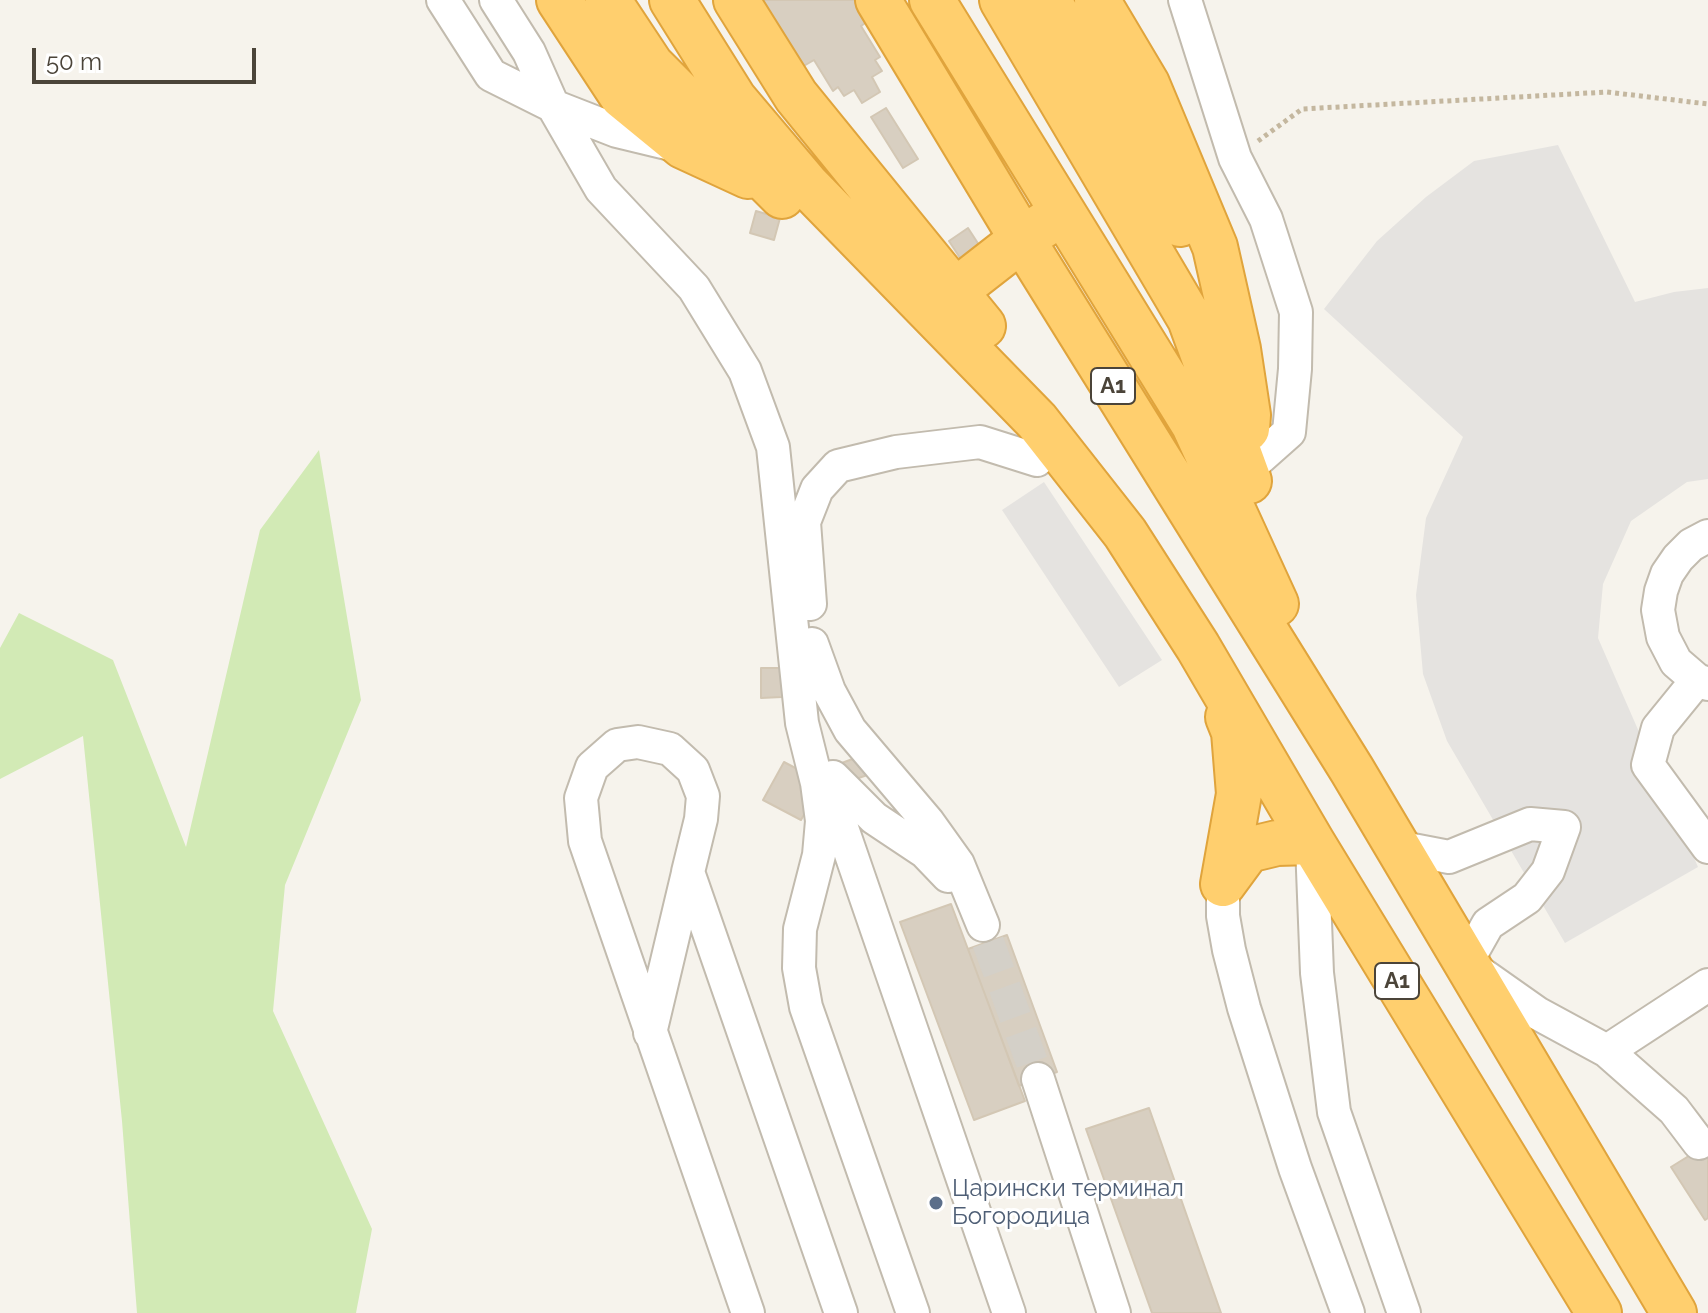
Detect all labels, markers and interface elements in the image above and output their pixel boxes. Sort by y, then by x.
scale bar [36,32,260,82]
text: 50 m [46,47,102,76]
road number: A1 [1091,368,1135,404]
road number: A1 [1375,963,1419,999]
place label: Царински терминал Богородица [952,1175,1184,1231]
marker: Царински терминал Богородица [927,1194,945,1212]

